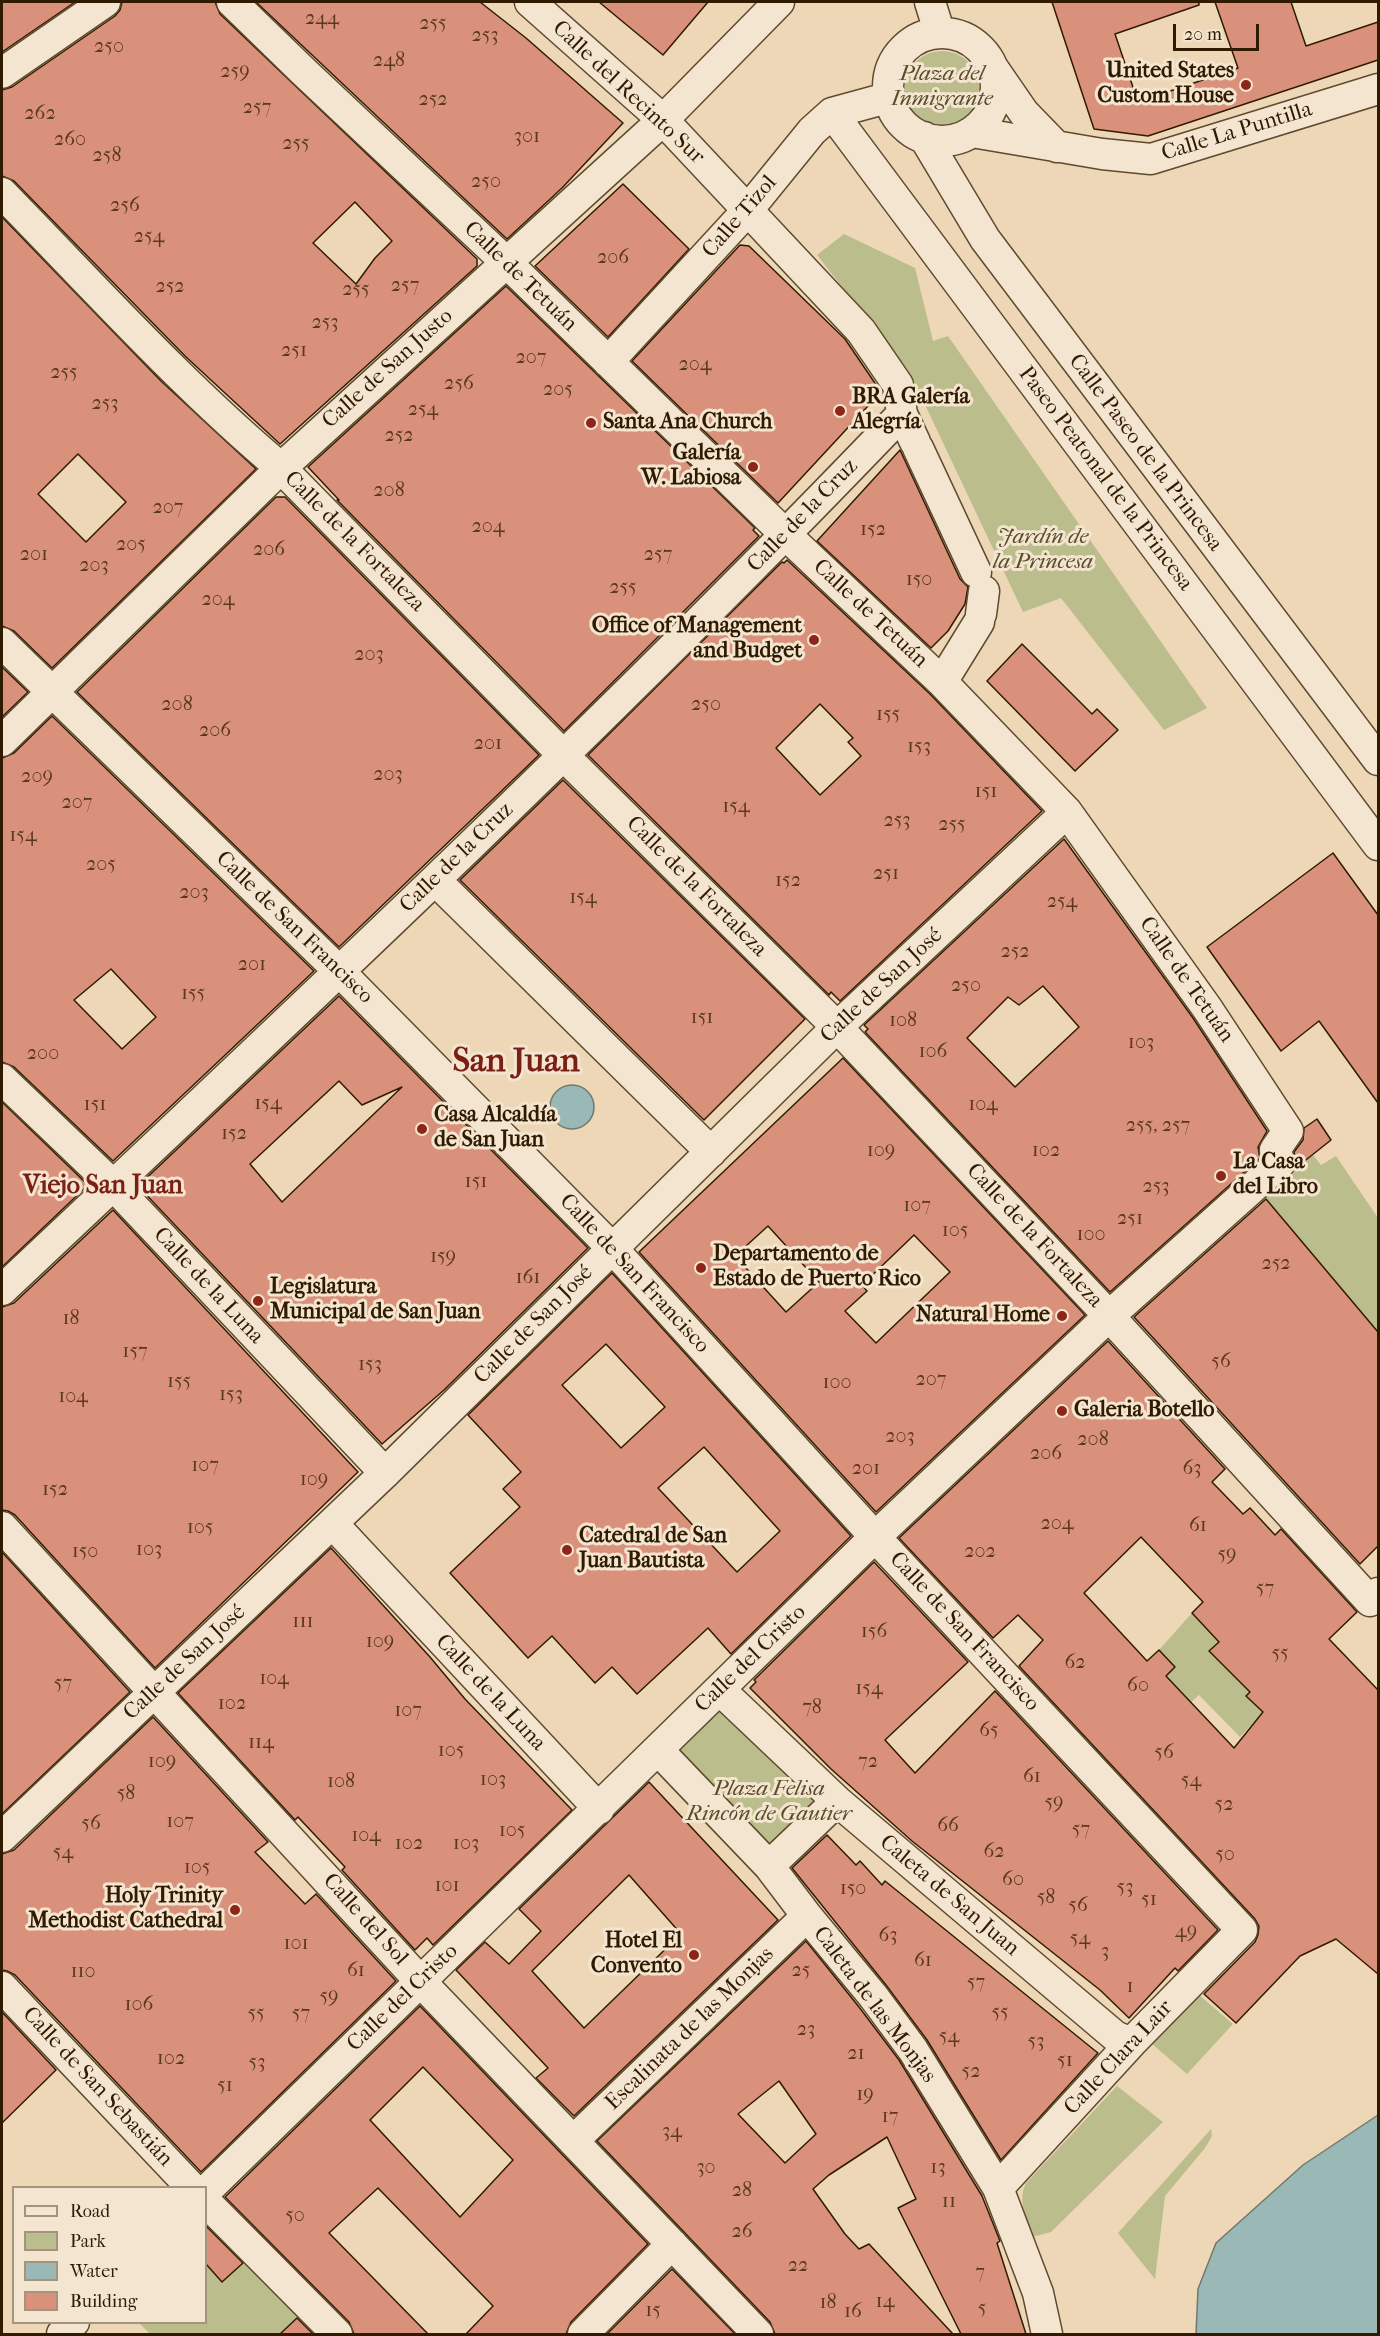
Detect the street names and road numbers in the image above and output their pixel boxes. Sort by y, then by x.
street label: Calle del Recinto Sur [546,16,710,170]
street label: Calle La Puntilla [1159,97,1315,167]
street label: Calle Tizol [697,170,783,264]
street label: Calle de Tetuán [458,216,582,338]
street label: Calle de San Justo [317,303,459,435]
street label: Calle Paseo de la Princesa [1062,349,1228,557]
street label: Paseo Peatonal de la Princesa [1012,362,1198,596]
street label: Calle de la Cruz [742,454,864,578]
street label: Calle de la Fortaleza [278,466,430,618]
street label: Calle de Tetuán [807,554,933,674]
street label: Calle de la Cruz [395,797,519,919]
street label: Calle de la Fortaleza [620,811,772,963]
street label: Calle de San Francisco [210,846,378,1010]
street label: Calle de Tetuán [1133,912,1239,1048]
street label: Calle de San José [816,923,948,1049]
street label: Calle de la Fortaleza [960,1158,1108,1314]
street label: Calle de San Francisco [553,1189,715,1359]
street label: Calle de la Luna [147,1222,269,1350]
street label: Calle de San José [469,1260,599,1390]
street label: Calle de San Francisco [883,1547,1045,1717]
street label: Calle de San José [119,1600,251,1726]
street label: Calle del Cristo [690,1600,812,1718]
street label: Calle de la Luna [429,1629,551,1757]
street label: Caleta de San Juan [874,1830,1024,1962]
street label: Calle del Sol [317,1869,413,1971]
street label: Caleta de las Monjas [807,1922,941,2088]
street label: Calle del Cristo [342,1939,464,2057]
street label: Escalinata de las Monjas [600,1942,780,2116]
street label: Calle Clara Lair [1059,1995,1179,2121]
street label: Calle de San Sebastián [16,2002,178,2172]

